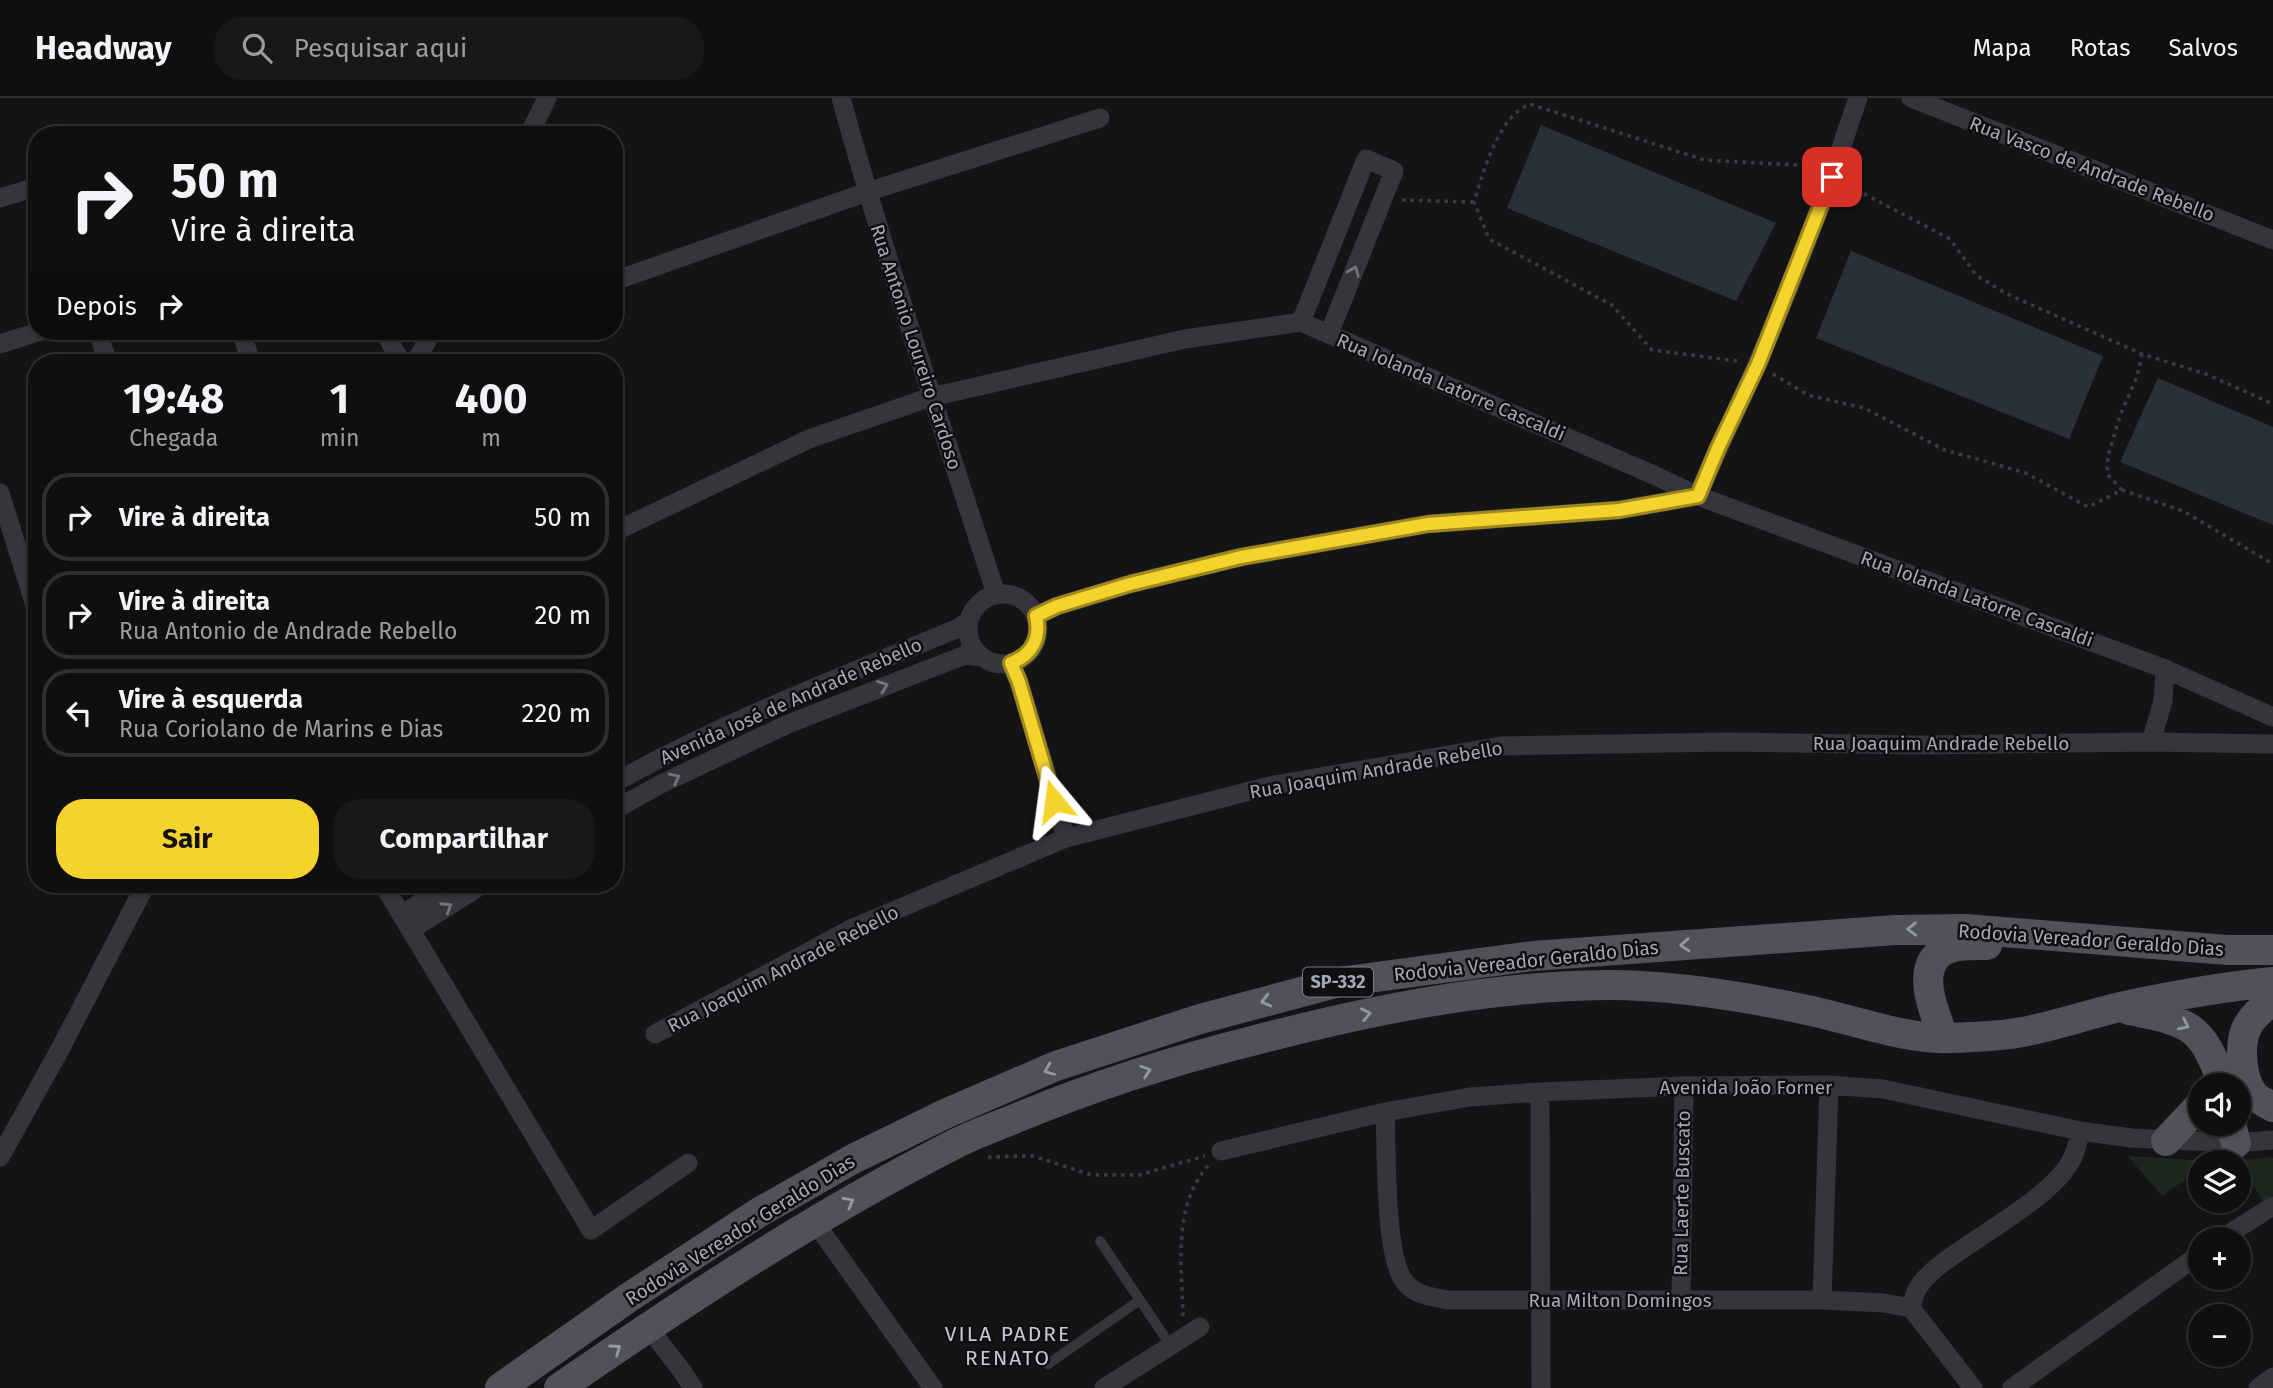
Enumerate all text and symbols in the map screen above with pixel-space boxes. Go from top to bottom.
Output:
search box [214,17,704,80]
text: Headway [35,28,172,68]
icon: search [238,29,276,67]
text: Pesquisar aqui [294,33,467,64]
text: Mapa [1973,34,2032,62]
text: Rotas [2070,34,2130,62]
text: Salvos [2168,34,2238,62]
street label: Rua Vasco de Andrade Rebello [1966,112,2218,226]
pin [1802,147,1862,207]
text: 50 m [171,151,279,210]
icon: right [56,154,147,245]
icon: arrive [1813,158,1851,196]
text: Vire à direita [171,211,356,249]
street label: Rua Antonio Loureiro Cardoso [865,221,967,473]
one-way arrow [1346,265,1360,277]
icon: right [151,287,189,325]
text: Depois [56,291,137,322]
street label: Rua Iolanda Latorre Cascaldi [1333,328,1569,446]
text: 19:48 [123,374,224,424]
text: 1 [330,374,349,424]
text: 400 [455,374,528,424]
text: Chegada [129,424,218,452]
text: min [320,424,359,452]
text: m [481,424,501,452]
icon: right [60,498,98,536]
text: Vire à direita [119,502,270,533]
text: 50 m [534,502,591,533]
street label: Rua Iolanda Latorre Cascaldi [1858,546,2096,652]
text: Vire à direita [119,586,270,617]
icon: right [60,596,98,634]
text: 20 m [534,600,591,631]
text: Rua Antonio de Andrade Rebello [119,617,457,645]
street label: Avenida José de Andrade Rebello [657,633,925,769]
one-way arrow [876,681,888,695]
text: Vire à esquerda [119,684,303,715]
icon: left [60,694,98,732]
text: 220 m [522,698,591,729]
text: Rua Coriolano de Marins e Dias [119,715,443,743]
street label: Rua Joaquim Andrade Rebello [1813,732,2069,755]
street label: Rua Joaquim Andrade Rebello [1248,736,1504,804]
position arrow [1017,764,1091,838]
one-way arrow [667,772,680,786]
button: Sair [56,799,319,879]
button: Compartilhar [333,799,595,879]
street label: Rua Joaquim Andrade Rebello [663,901,903,1037]
one-way arrow [439,903,452,915]
street label: Rodovia Vereador Geraldo Dias [1957,919,2225,961]
one-way arrow [1906,922,1917,937]
street label: Rodovia Vereador Geraldo Dias [1393,936,1660,986]
one-way arrow [1679,937,1690,952]
road number: SP-332 [1303,968,1373,996]
one-way arrow [1260,993,1272,1008]
one-way arrow [1360,1007,1372,1022]
one-way arrow [2177,1017,2189,1031]
one-way arrow [1044,1061,1056,1075]
one-way arrow [1140,1065,1152,1079]
map controls [2188,1073,2251,1367]
button: sound [2188,1073,2251,1136]
street label: Avenida João Forner [1660,1076,1833,1099]
street label: Rua Laerte Buscato [1669,1110,1695,1276]
street label: Rodovia Vereador Geraldo Dias [621,1150,859,1310]
button: layers [2188,1150,2251,1213]
one-way arrow [842,1197,855,1210]
button: + [2188,1227,2251,1290]
street label: Rua Milton Domingos [1528,1289,1712,1312]
button: − [2188,1304,2251,1367]
district label: VILA PADRE RENATO [945,1321,1071,1371]
one-way arrow [608,1344,621,1357]

